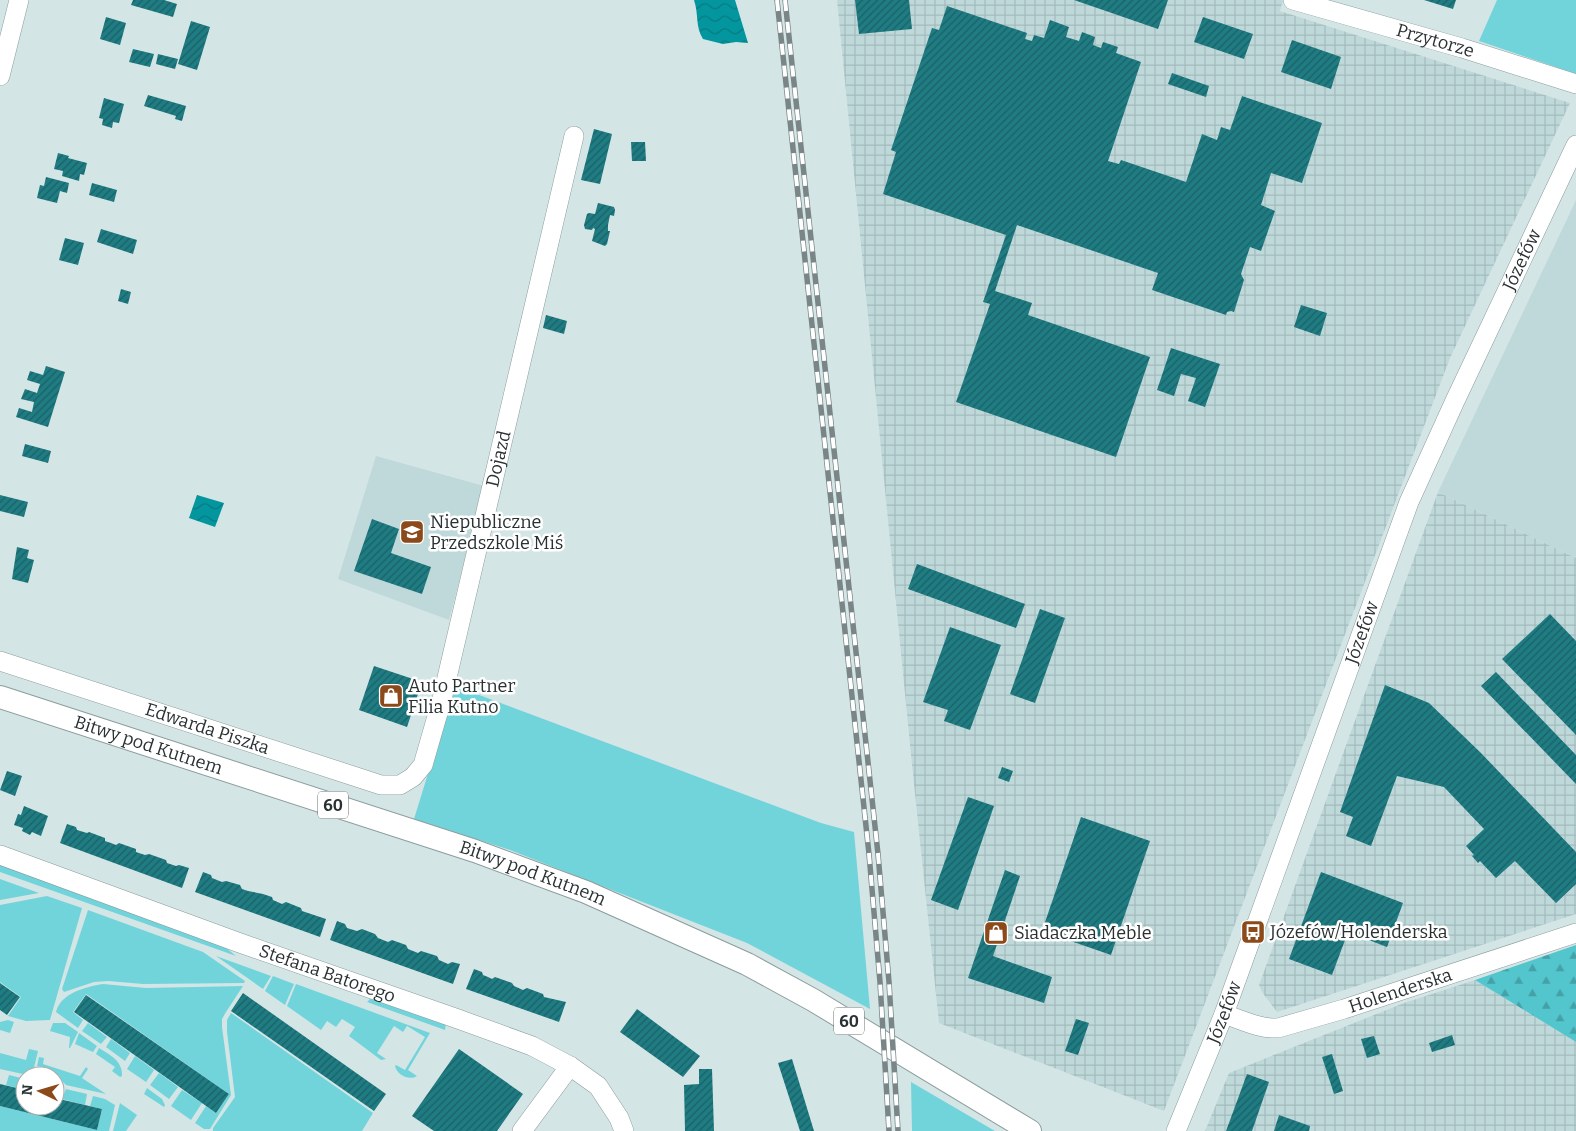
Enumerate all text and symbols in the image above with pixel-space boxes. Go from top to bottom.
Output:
street label: Przytorze [1394,19,1477,62]
street label: Józefów [1497,225,1546,295]
street label: Dojazd [481,428,516,489]
place label: Niepubliczne Przedszkole Miś [430,511,564,554]
school or university icon: Niepubliczne Przedszkole Miś [399,519,425,545]
street label: Józefów [1340,598,1383,668]
place label: Auto Partner Filia Kutno [408,675,515,718]
shop icon: Auto Partner Filia Kutno [378,683,404,709]
street label: Edwarda Piszka [142,698,272,759]
street label: Bitwy pod Kutnem [71,711,225,779]
road number: 60 [318,792,348,818]
street label: Bitwy pod Kutnem [457,836,609,910]
bus stop icon: Józefów/Holenderska [1240,919,1266,945]
shop icon: Siadaczka Meble [983,920,1009,946]
place label: Józefów/Holenderska [1269,921,1448,943]
place label: Siadaczka Meble [1014,922,1152,944]
street label: Stefana Batorego [256,940,398,1007]
street label: Holenderska [1346,963,1455,1018]
street label: Józefów [1202,978,1246,1048]
road number: 60 [834,1008,864,1034]
north arrow [15,1066,65,1116]
text: N [19,1084,37,1096]

